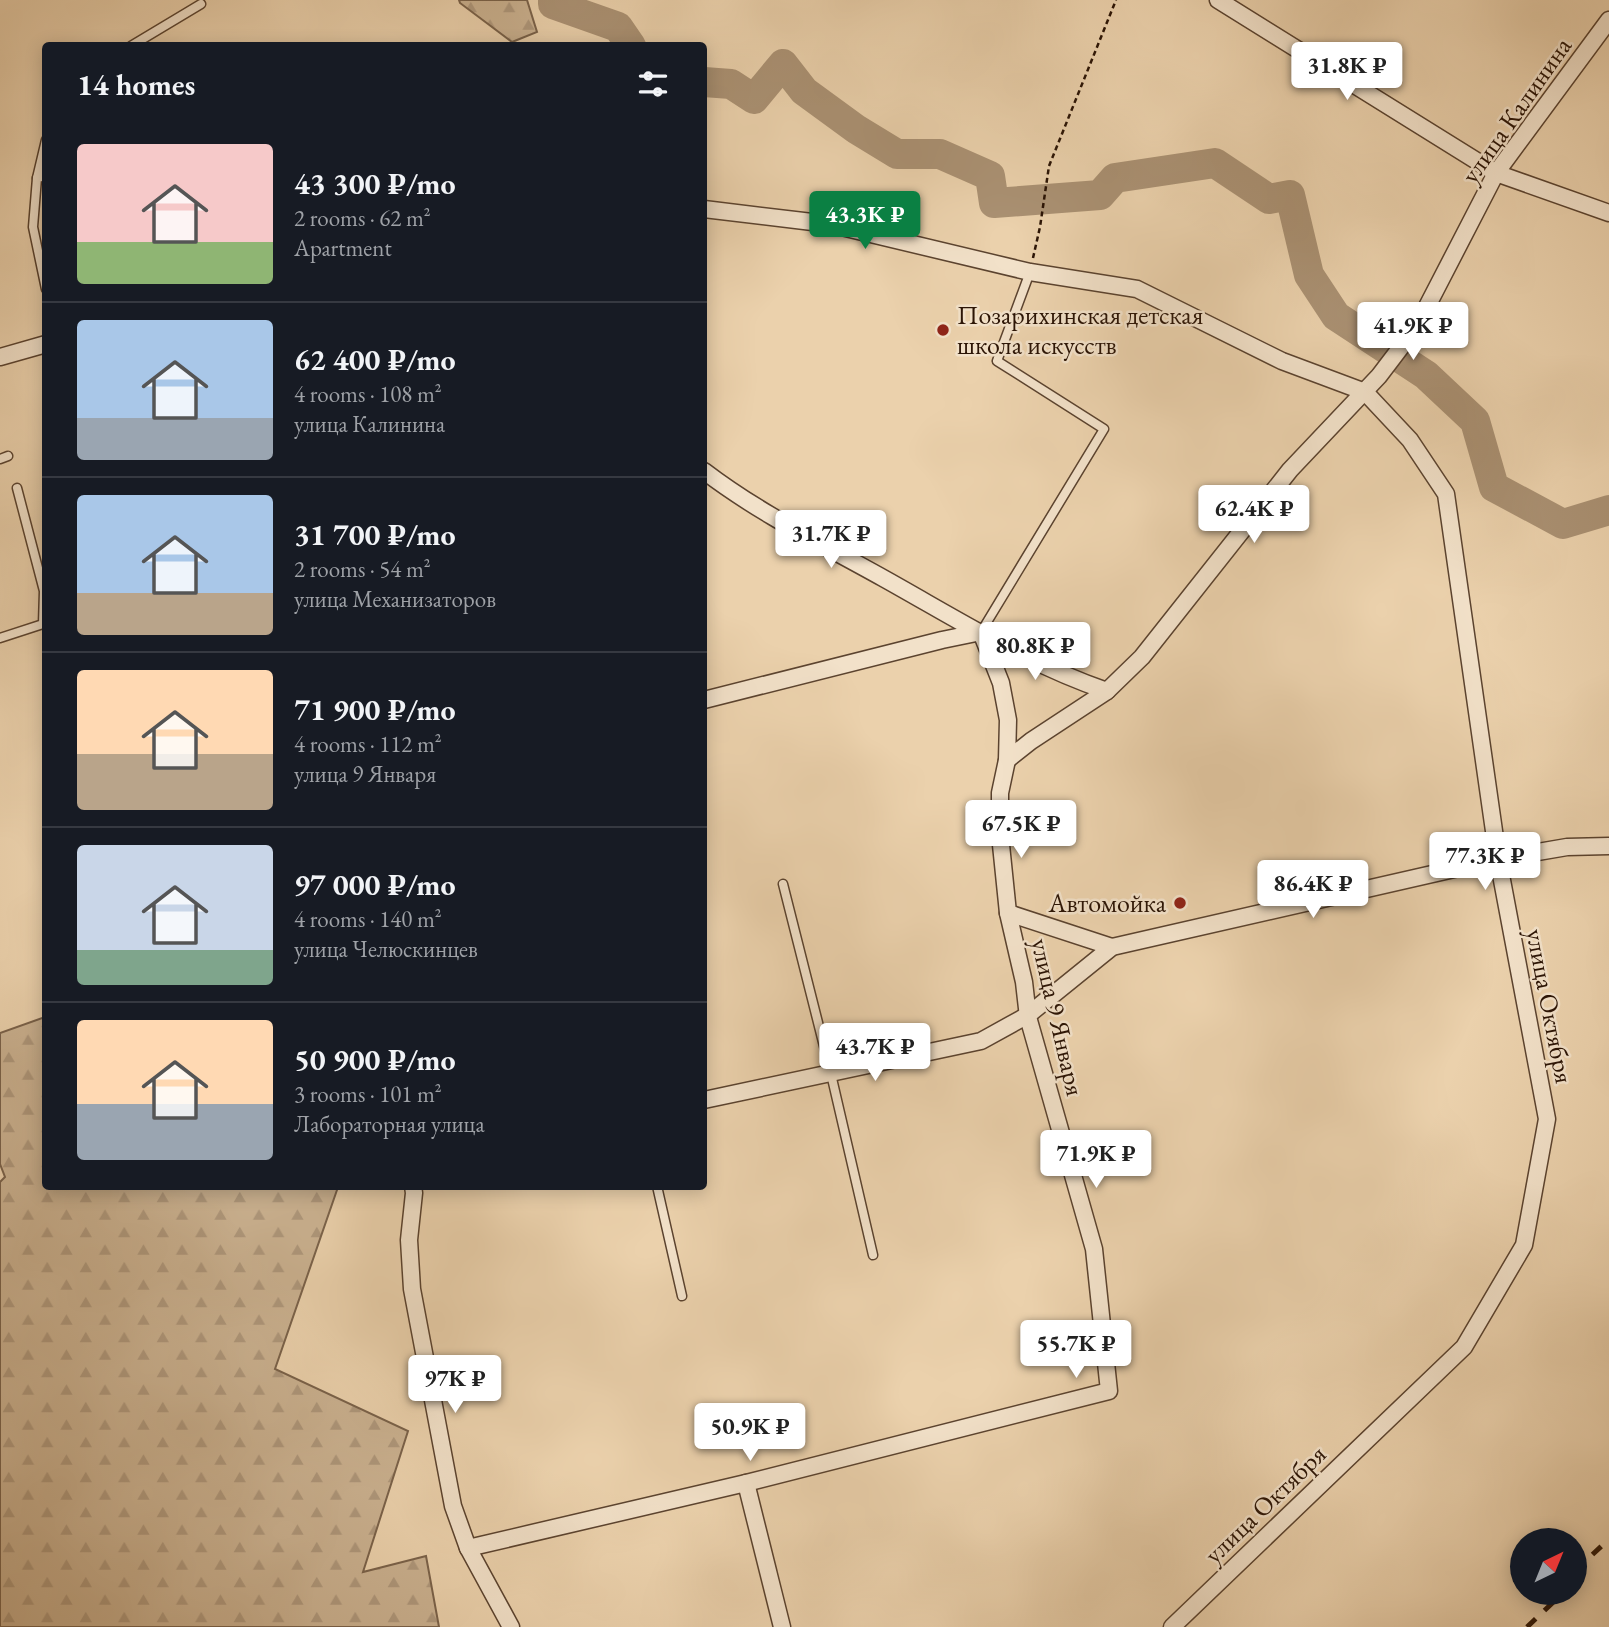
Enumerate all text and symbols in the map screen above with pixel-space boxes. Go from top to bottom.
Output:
street label: улица Калинина [1453,30,1579,190]
pin: 31.8K ₽ [1282,42,1412,102]
text: 31.8K ₽ [1307,50,1387,80]
text: 14 homes [77,65,195,104]
icon: filters [634,65,672,103]
text: 43 300 ₽/mo [294,164,456,203]
icon: home [133,172,217,256]
pin: 43.3K ₽ [800,191,930,251]
text: 43.3K ₽ [825,199,905,229]
text: 2 rooms · 62 m² [294,203,431,233]
text: Apartment [294,233,392,263]
place label: Позарихинская детская школа искусств [957,298,1203,362]
pin: 41.9K ₽ [1348,302,1478,362]
text: 41.9K ₽ [1373,310,1453,340]
marker: Позарихинская детская школа искусств [935,322,951,338]
text: 62 400 ₽/mo [294,340,456,379]
icon: home [133,348,217,432]
text: 4 rooms · 108 m² [294,379,442,409]
text: улица Калинина [294,409,445,439]
pin: 62.4K ₽ [1189,486,1319,545]
text: 62.4K ₽ [1214,493,1294,523]
pin: 31.7K ₽ [766,510,896,570]
text: 31 700 ₽/mo [294,515,456,554]
text: 31.7K ₽ [791,518,871,548]
icon: home [133,523,217,607]
text: 2 rooms · 54 m² [294,554,431,584]
text: улица Механизаторов [294,584,496,614]
pin: 80.8K ₽ [970,622,1100,682]
text: 80.8K ₽ [995,630,1075,660]
text: 71 900 ₽/mo [294,690,456,729]
icon: home [133,698,217,782]
text: 4 rooms · 112 m² [294,729,442,759]
text: улица 9 Января [294,759,436,789]
pin: 67.5K ₽ [956,800,1086,860]
text: 67.5K ₽ [981,808,1061,838]
pin: 77.3K ₽ [1420,832,1550,892]
text: 77.3K ₽ [1445,840,1525,870]
pin: 86.4K ₽ [1248,860,1378,920]
text: 97 000 ₽/mo [294,865,456,904]
text: 86.4K ₽ [1273,868,1353,898]
icon: home [133,873,217,957]
place label: Автомойка [1047,886,1167,920]
marker: Автомойка [1172,895,1188,911]
text: 4 rooms · 140 m² [294,904,442,934]
street label: улица Октября [1518,926,1582,1086]
text: улица Челюскинцев [294,934,478,964]
street label: улица 9 Января [1023,935,1093,1099]
pin: 43.7K ₽ [810,1024,940,1083]
text: 43.7K ₽ [835,1031,915,1061]
text: 50 900 ₽/mo [294,1040,456,1079]
icon: home [133,1048,217,1132]
text: 3 rooms · 101 m² [294,1079,442,1109]
text: Лабораторная улица [294,1109,485,1139]
pin: 71.9K ₽ [1031,1130,1161,1190]
text: 71.9K ₽ [1056,1138,1136,1168]
pin: 55.7K ₽ [1011,1320,1141,1380]
text: 55.7K ₽ [1036,1328,1116,1358]
pin: 97K ₽ [406,1356,504,1415]
text: 97K ₽ [424,1363,486,1393]
pin: 50.9K ₽ [685,1404,815,1463]
text: 50.9K ₽ [710,1411,790,1441]
street label: улица Октября [1197,1437,1333,1571]
north arrow [1510,1528,1587,1605]
map controls [1510,1528,1587,1605]

